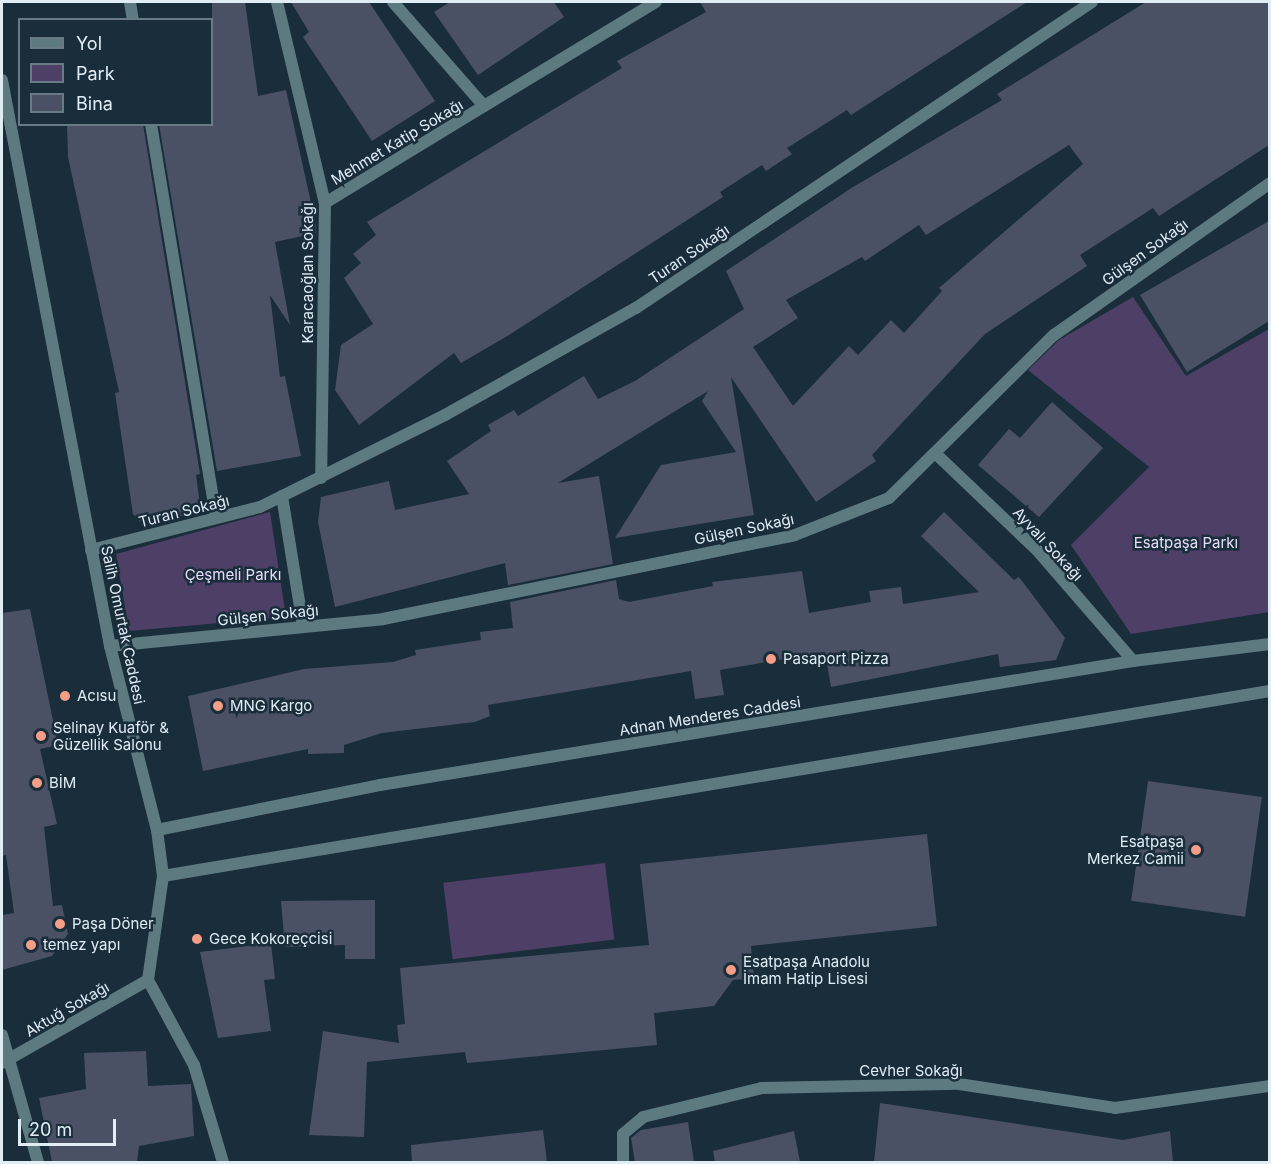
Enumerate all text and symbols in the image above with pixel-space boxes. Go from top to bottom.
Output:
legend [18,18,213,126]
text: Yol [76,33,102,54]
text: Park [76,63,115,84]
text: Bina [76,93,113,114]
street label: Mehmet Katip Sokağı [328,95,466,189]
street label: Karacaoğlan Sokağı [299,202,317,344]
street label: Gülşen Sokağı [1099,215,1191,289]
street label: Turan Sokağı [646,221,732,287]
street label: Turan Sokağı [137,491,231,531]
street label: Ayvalı Sokağı [1009,503,1087,585]
street label: Gülşen Sokağı [692,510,796,548]
park label: Esatpaşa Parkı [1134,534,1238,552]
street label: Salih Omurtak Caddesi [97,544,149,706]
park label: Çeşmeli Parkı [185,566,281,584]
street label: Gülşen Sokağı [217,601,319,629]
place label: Pasaport Pizza [783,650,889,668]
marker: Pasaport Pizza [764,652,778,666]
place label: Acısu [77,687,116,705]
marker: Acısu [58,689,72,703]
street label: Adnan Menderes Caddesi [618,693,802,739]
place label: MNG Kargo [230,697,312,715]
marker: MNG Kargo [211,699,225,713]
place label: Selinay Kuaför & Güzellik Salonu [53,718,169,753]
marker: Selinay Kuaför & Güzellik Salonu [34,729,48,743]
place label: BİM [49,774,76,792]
marker: BİM [30,776,44,790]
place label: Esatpaşa Merkez Camii [1087,832,1184,867]
marker: Esatpaşa Merkez Camii [1189,843,1203,857]
place label: Paşa Döner [72,915,154,933]
marker: Paşa Döner [53,917,67,931]
place label: Gece Kokoreçcisi [209,930,332,948]
marker: Gece Kokoreçcisi [190,932,204,946]
place label: temez yapı [43,936,120,954]
marker: temez yapı [24,938,38,952]
place label: Esatpaşa Anadolu İmam Hatip Lisesi [743,952,870,987]
marker: Esatpaşa Anadolu İmam Hatip Lisesi [724,963,738,977]
street label: Aktuğ Sokağı [22,978,112,1040]
street label: Cevher Sokağı [859,1062,963,1080]
scale bar [21,1107,118,1145]
text: 20 m [29,1119,72,1140]

